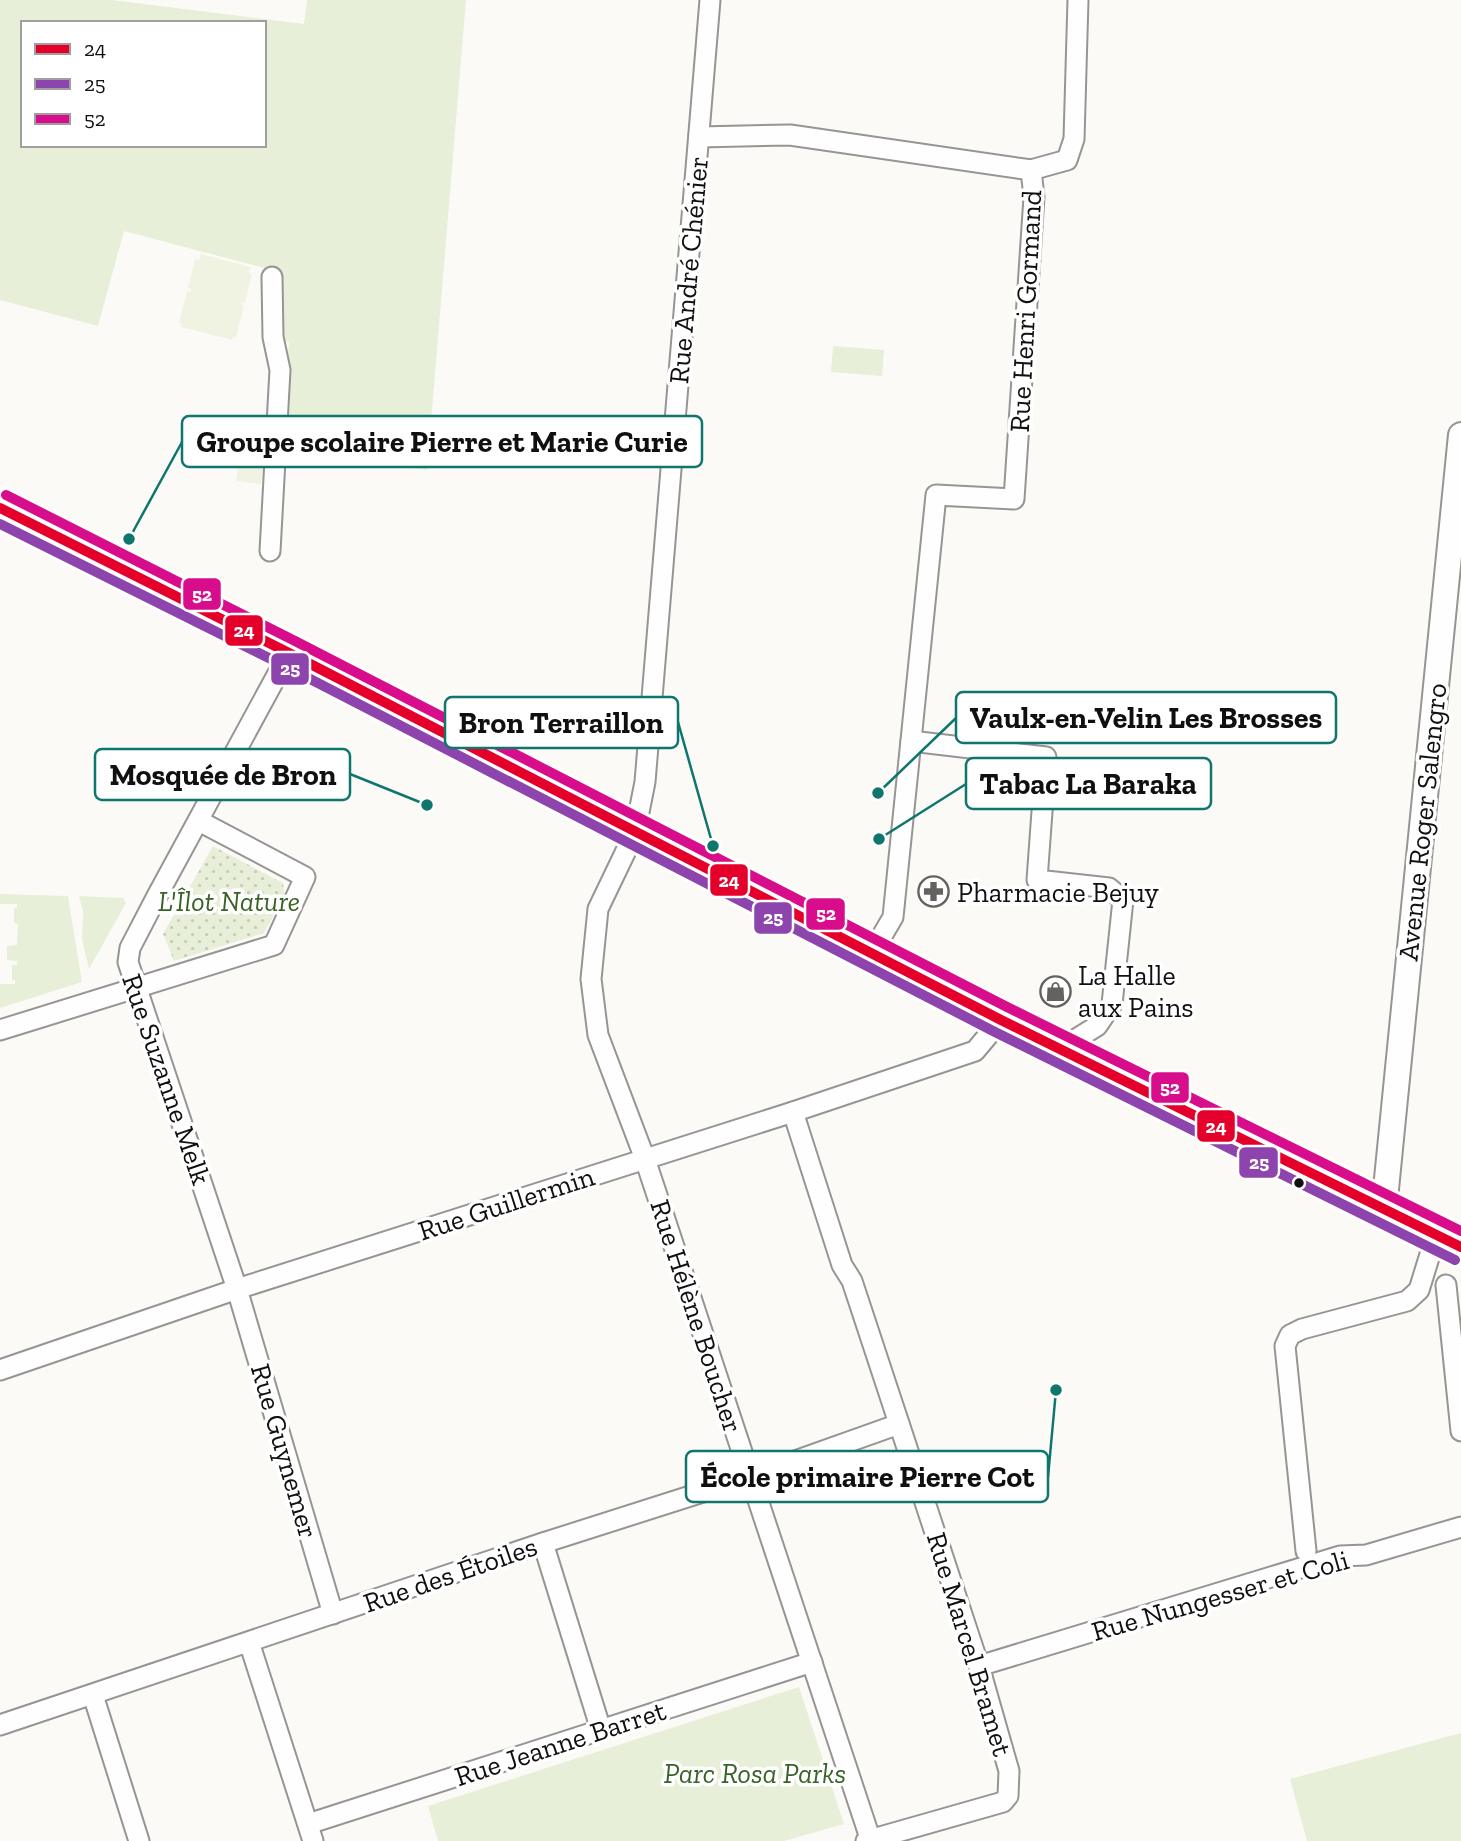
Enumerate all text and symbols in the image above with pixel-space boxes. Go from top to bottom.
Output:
legend [21,21,266,147]
text: 24 [84,36,106,61]
text: 25 [84,71,106,96]
text: 52 [84,106,106,131]
street label: Rue André Chénier [662,155,715,385]
street label: Rue Henri Gormand [1003,189,1048,433]
callout: Groupe scolaire Pierre et Marie Curie [182,416,702,467]
text: Groupe scolaire Pierre et Marie Curie [196,424,688,460]
line badge: 52 [182,577,222,611]
text: 52 [192,583,212,606]
line badge: 24 [224,614,264,647]
text: 24 [233,619,255,642]
line badge: 25 [270,652,310,686]
text: 25 [280,657,300,680]
street label: Avenue Roger Salengro [1392,682,1453,963]
callout: Vaulx-en-Velin Les Brosses [956,692,1336,743]
callout: Bron Terraillon [445,697,678,748]
text: Vaulx-en-Velin Les Brosses [970,700,1322,736]
text: Bron Terraillon [459,705,664,741]
callout: Mosquée de Bron [95,749,350,800]
text: Mosquée de Bron [109,757,337,793]
callout: Tabac La Baraka [966,758,1211,809]
text: Tabac La Baraka [979,766,1197,802]
line badge: 24 [709,863,749,897]
text: 24 [718,869,740,892]
pharmacy icon: Pharmacie Bejuy [917,875,951,909]
place label: Pharmacie Bejuy [957,876,1159,909]
park label: L'Îlot Nature [158,885,300,918]
line badge: 52 [805,897,846,931]
line badge: 25 [753,901,793,935]
text: 52 [816,902,836,925]
text: 25 [763,906,783,929]
place label: La Halle aux Pains [1078,959,1194,1024]
street label: Rue Suzanne Melk [115,970,218,1189]
shop icon: La Halle aux Pains [1038,974,1072,1008]
line badge: 52 [1150,1071,1190,1104]
text: 52 [1160,1076,1180,1099]
line badge: 24 [1196,1109,1236,1143]
text: 24 [1205,1115,1227,1138]
line badge: 25 [1238,1146,1279,1179]
text: 25 [1249,1151,1269,1174]
street label: Rue Guillermin [414,1159,598,1247]
unlabelled marker [1292,1176,1306,1190]
street label: Rue Hélène Boucher [643,1196,750,1437]
street label: Rue Guynemer [244,1360,325,1542]
callout: École primaire Pierre Cot [686,1451,1048,1502]
text: École primaire Pierre Cot [700,1459,1035,1495]
street label: Rue Marcel Bramet [920,1528,1019,1760]
street label: Rue des Étoiles [359,1529,541,1620]
street label: Rue Nungesser et Coli [1088,1543,1353,1648]
street label: Rue Jeanne Barret [451,1694,670,1793]
park label: Parc Rosa Parks [664,1757,846,1790]

